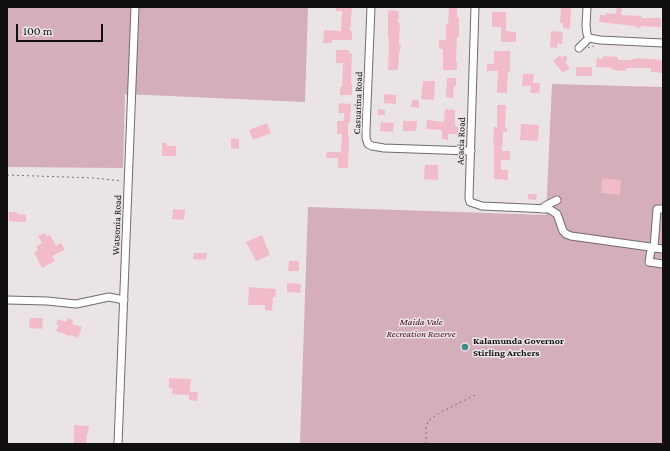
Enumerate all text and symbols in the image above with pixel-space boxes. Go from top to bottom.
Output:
scale bar [18,16,105,42]
text: 100 m [23,24,52,38]
street label: Casuarina Road [351,71,365,135]
street label: Acacia Road [454,117,468,165]
street label: Watsonia Road [110,195,124,255]
park label: Maida Vale Recreation Reserve [386,316,456,340]
place label: Kalamunda Governor Stirling Archers [473,335,564,358]
marker: Kalamunda Governor Stirling Archers [460,342,470,352]

